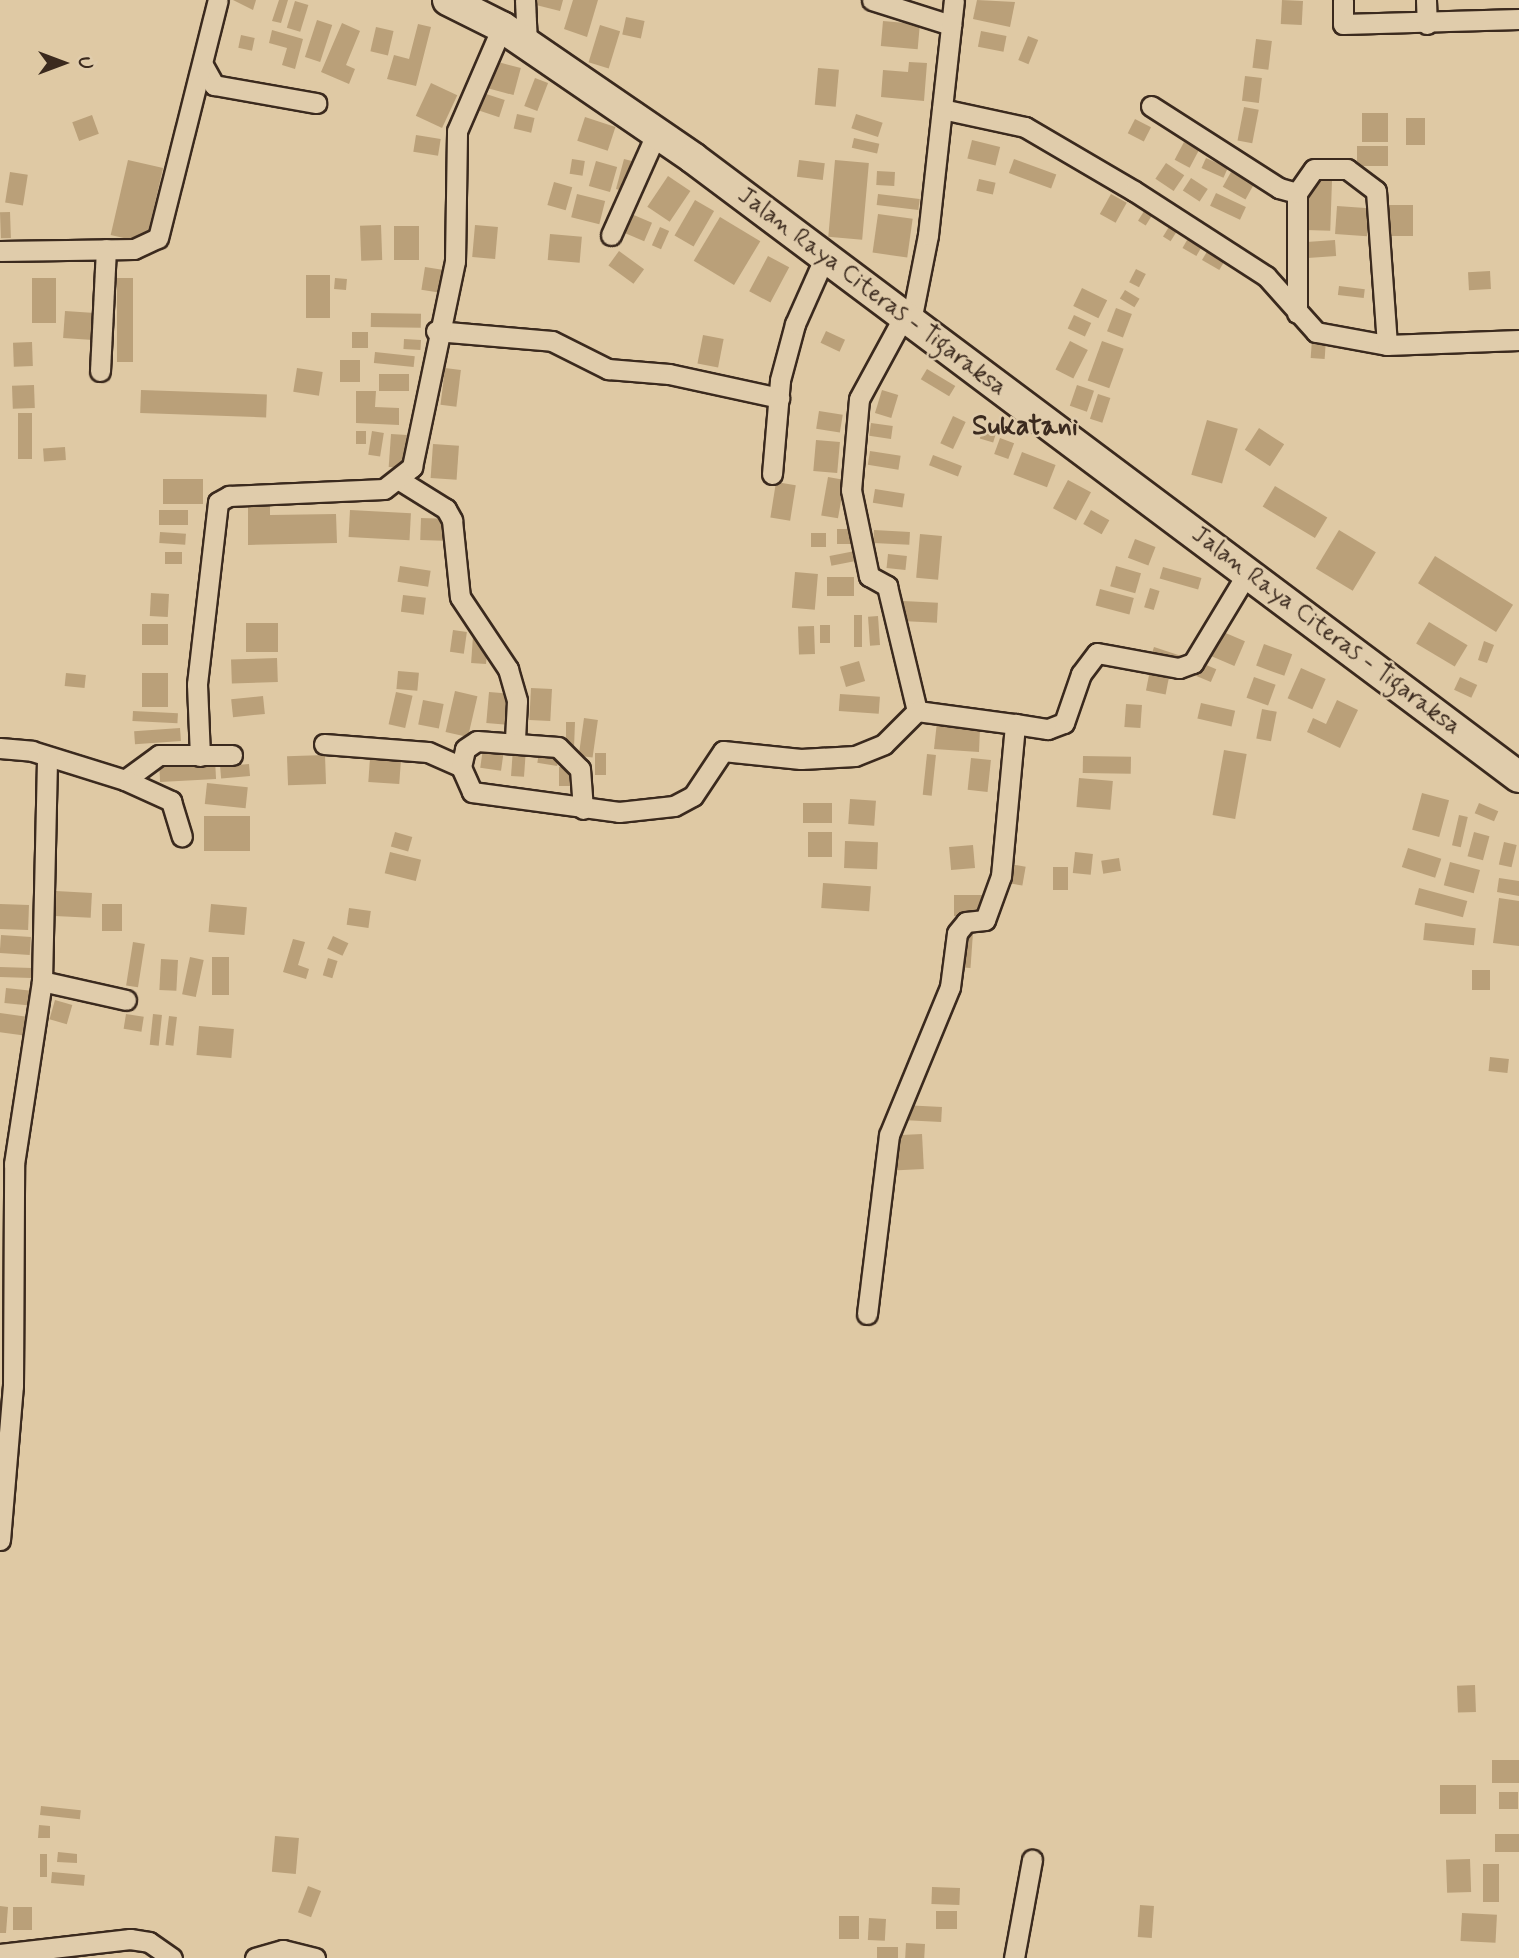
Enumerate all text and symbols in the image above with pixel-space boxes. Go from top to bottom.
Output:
north arrow [28,28,98,98]
text: U [72,57,97,69]
street label: Jalan Raya Citeras - Tigaraksa [733,182,1011,402]
district label: Sukatani [972,410,1078,444]
street label: Jalan Raya Citeras - Tigaraksa [1187,521,1465,741]

